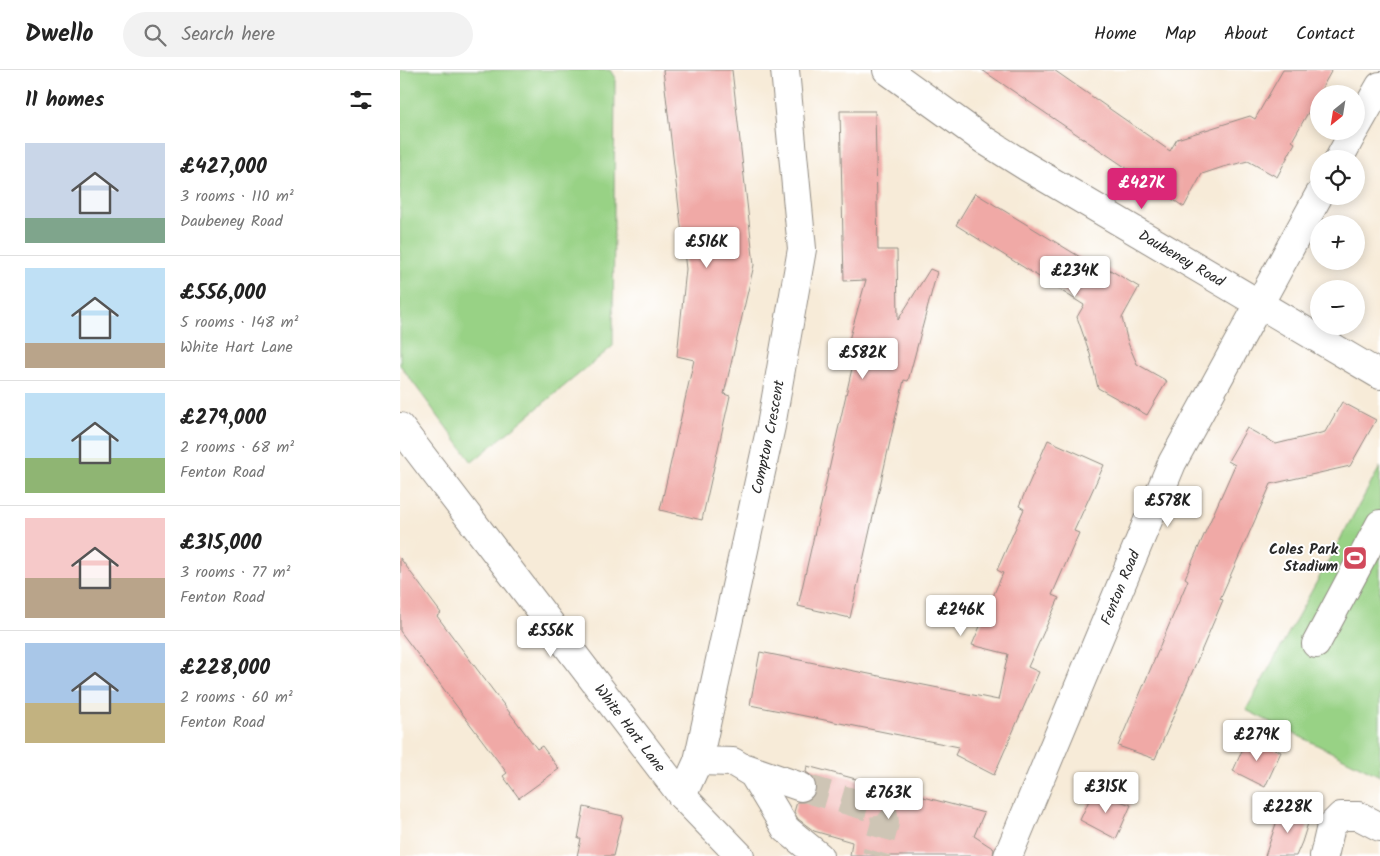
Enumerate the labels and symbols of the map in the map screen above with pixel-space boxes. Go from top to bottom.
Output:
north arrow [1310,85,1365,140]
pin: £427K [1107,168,1177,210]
street label: Daubeney Road [1134,224,1229,294]
pin: £516K [672,226,742,269]
pin: £234K [1040,256,1110,298]
pin: £582K [828,338,898,380]
street label: Compton Crescent [745,378,792,496]
pin: £578K [1133,486,1203,528]
place label: Coles Park Stadium [1269,538,1339,579]
sports icon: Coles Park Stadium [1342,545,1368,571]
street label: Fenton Road [1095,546,1148,629]
pin: £246K [926,594,996,637]
pin: £556K [516,616,586,658]
street label: White Hart Lane [588,679,671,778]
pin: £279K [1222,720,1292,762]
pin: £315K [1071,772,1141,814]
pin: £763K [854,778,924,820]
pin: £228K [1253,792,1323,834]

